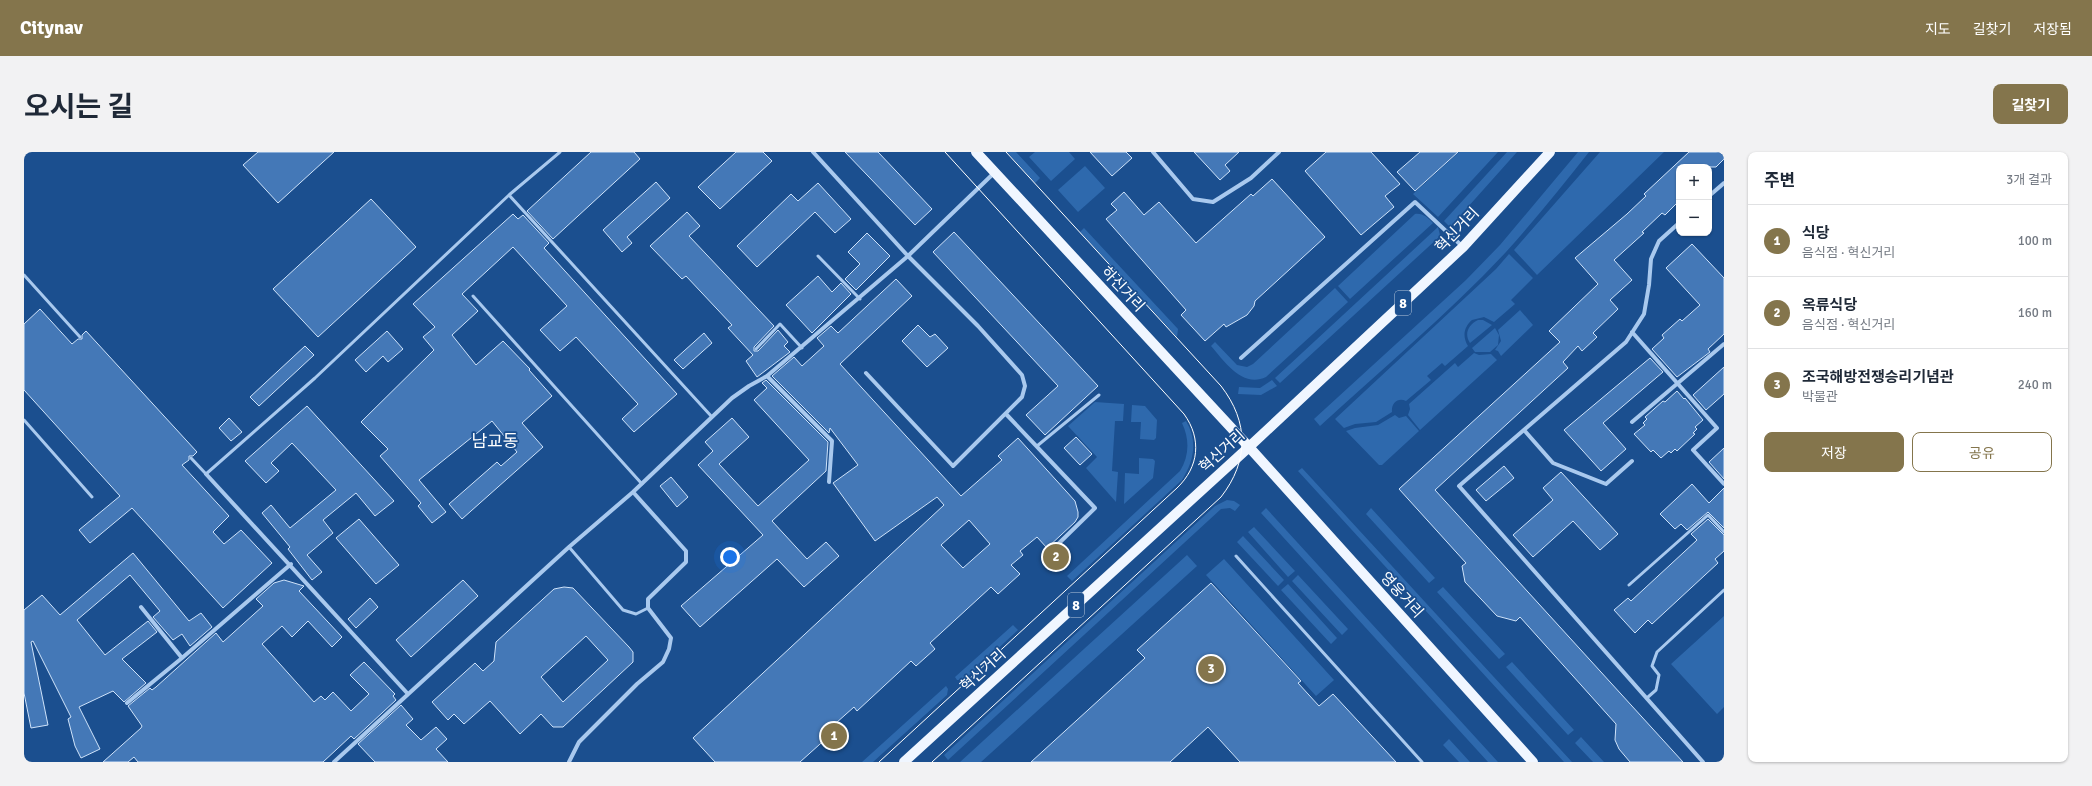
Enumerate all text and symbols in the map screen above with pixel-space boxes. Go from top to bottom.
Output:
text: Citynav [20,16,83,40]
text: 지도 [1925,21,1951,38]
text: 길찾기 [1973,21,2011,38]
text: 저장됨 [2033,21,2072,38]
button: 길찾기 [1993,84,2068,124]
text: 오시는 길 [24,90,133,124]
map controls [1676,164,1712,236]
button: + [1676,164,1712,200]
text: 주변 [1764,170,1795,191]
text: 3개 결과 [2006,172,2052,188]
button: − [1676,200,1712,236]
street label: 혁신거리 [1431,204,1483,256]
text: 식당 [1802,224,1830,242]
text: 1 [1773,233,1781,249]
text: 100 m [2018,233,2052,249]
text: 음식점 · 혁신거리 [1802,245,1895,261]
street label: 하신거리 [1098,263,1148,315]
road number: 8 [1395,291,1411,315]
text: 옥류식당 [1802,296,1857,314]
text: 2 [1773,305,1781,321]
text: 160 m [2018,305,2052,321]
text: 음식점 · 혁신거리 [1802,317,1895,333]
text: 조국해방전쟁승리기념관 [1802,368,1954,386]
text: 3 [1773,377,1781,393]
text: 240 m [2018,377,2052,393]
text: 박물관 [1802,389,1838,405]
street label: 혁신거리 [1195,426,1249,476]
district label: 남교동 [472,431,518,452]
button: 저장 [1764,432,1904,472]
button: 공유 [1912,432,2052,472]
pin: 2 [1043,542,1069,572]
your location [720,547,740,567]
street label: 영웅거리 [1377,568,1427,622]
road number: 8 [1068,593,1084,617]
street label: 혁신거리 [956,645,1010,695]
pin: 3 [1198,654,1224,684]
pin: 1 [821,721,847,751]

